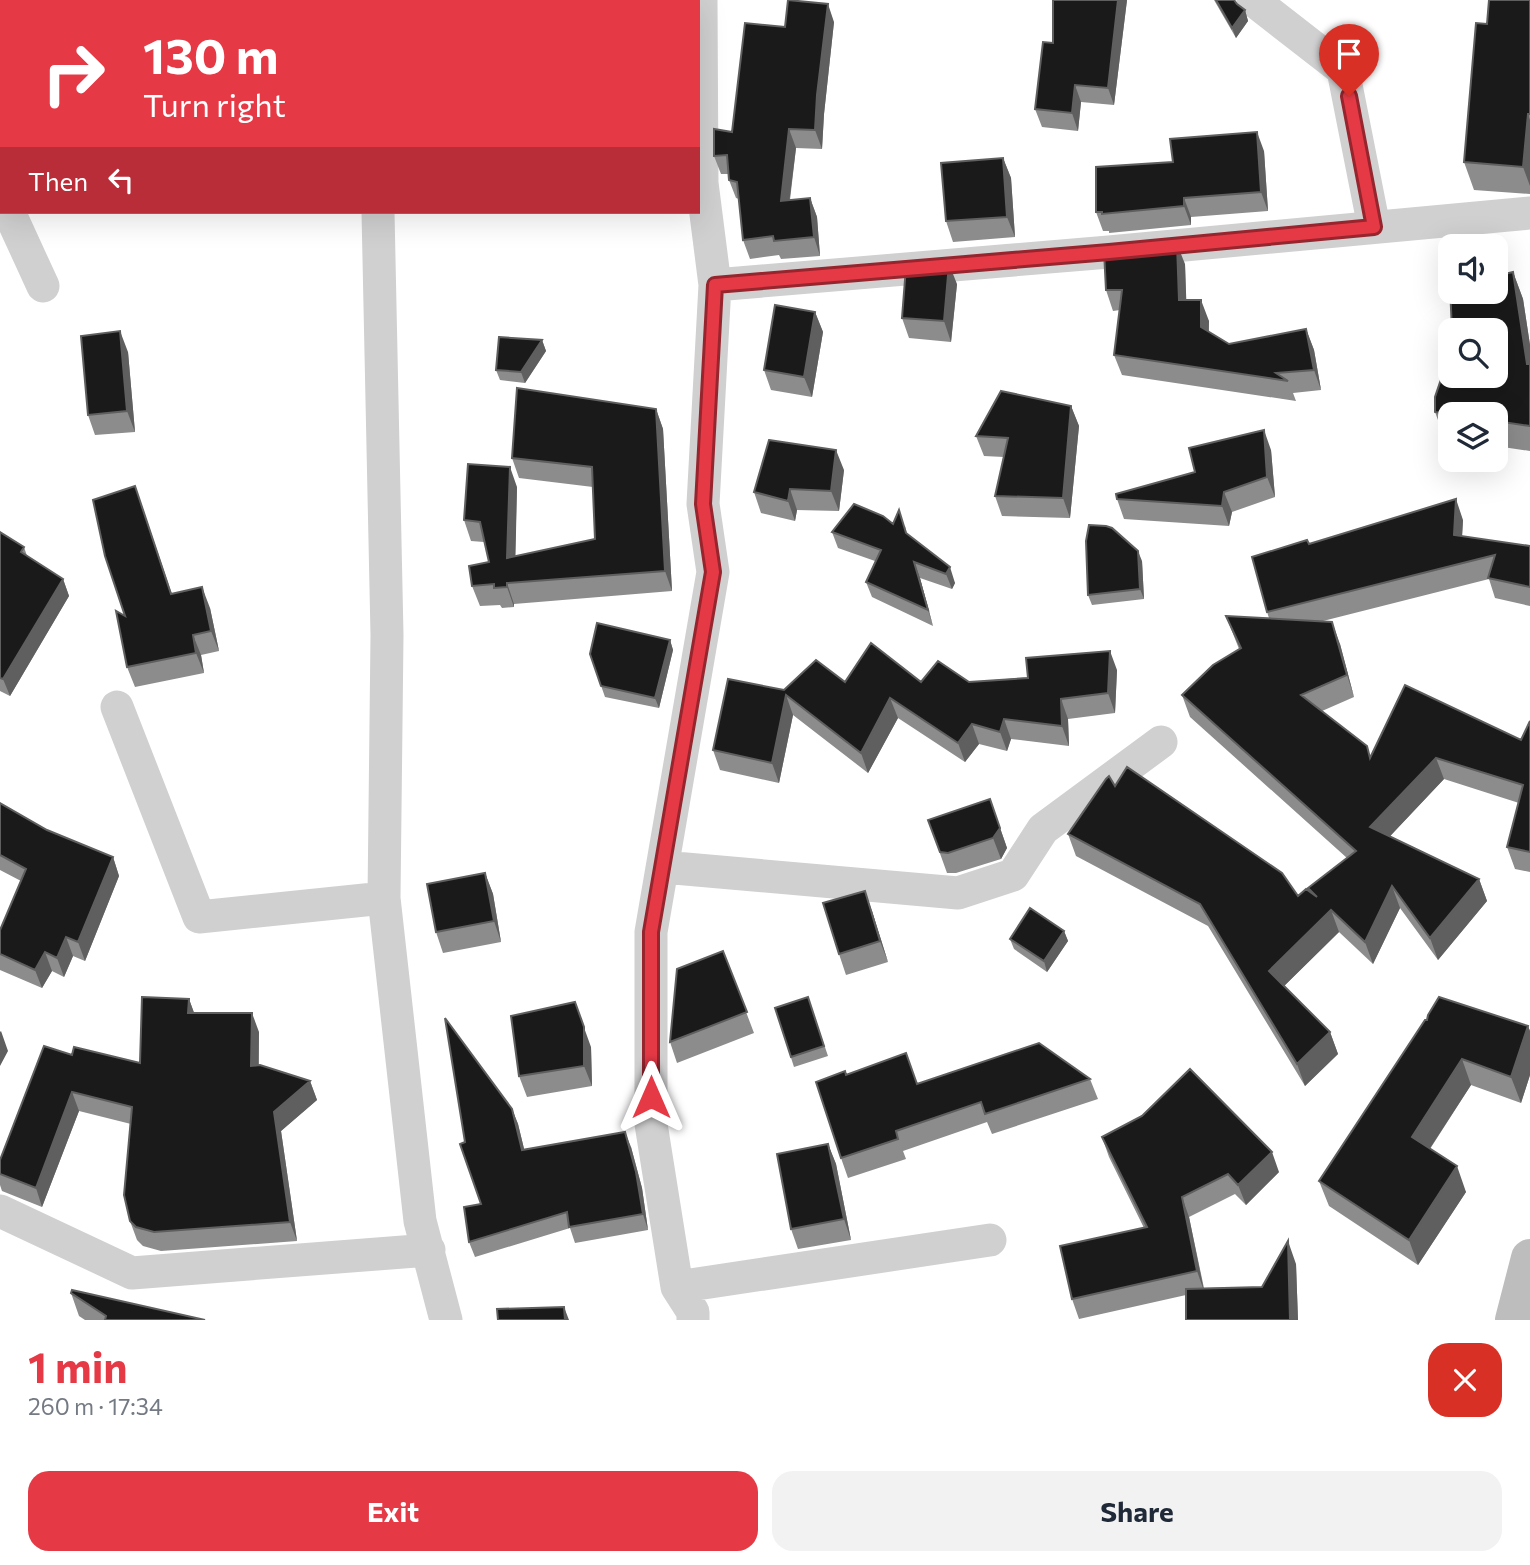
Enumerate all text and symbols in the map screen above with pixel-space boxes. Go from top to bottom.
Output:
text: 130 m [143,24,278,84]
pin [1319,24,1379,96]
icon: right [28,28,119,119]
icon: arrive [1330,35,1368,73]
text: Turn right [143,84,286,124]
icon: left [102,161,140,199]
text: Then [28,165,88,196]
map controls [1438,234,1508,472]
button: sound [1438,234,1508,304]
button: search [1438,318,1508,388]
button: layers [1438,402,1508,472]
position arrow [614,1060,688,1134]
text: 1 min [28,1340,128,1392]
button: close [1428,1343,1502,1417]
text: 260 m · 17:34 [28,1392,163,1420]
button: Exit [28,1471,758,1551]
button: Share [772,1471,1502,1551]

